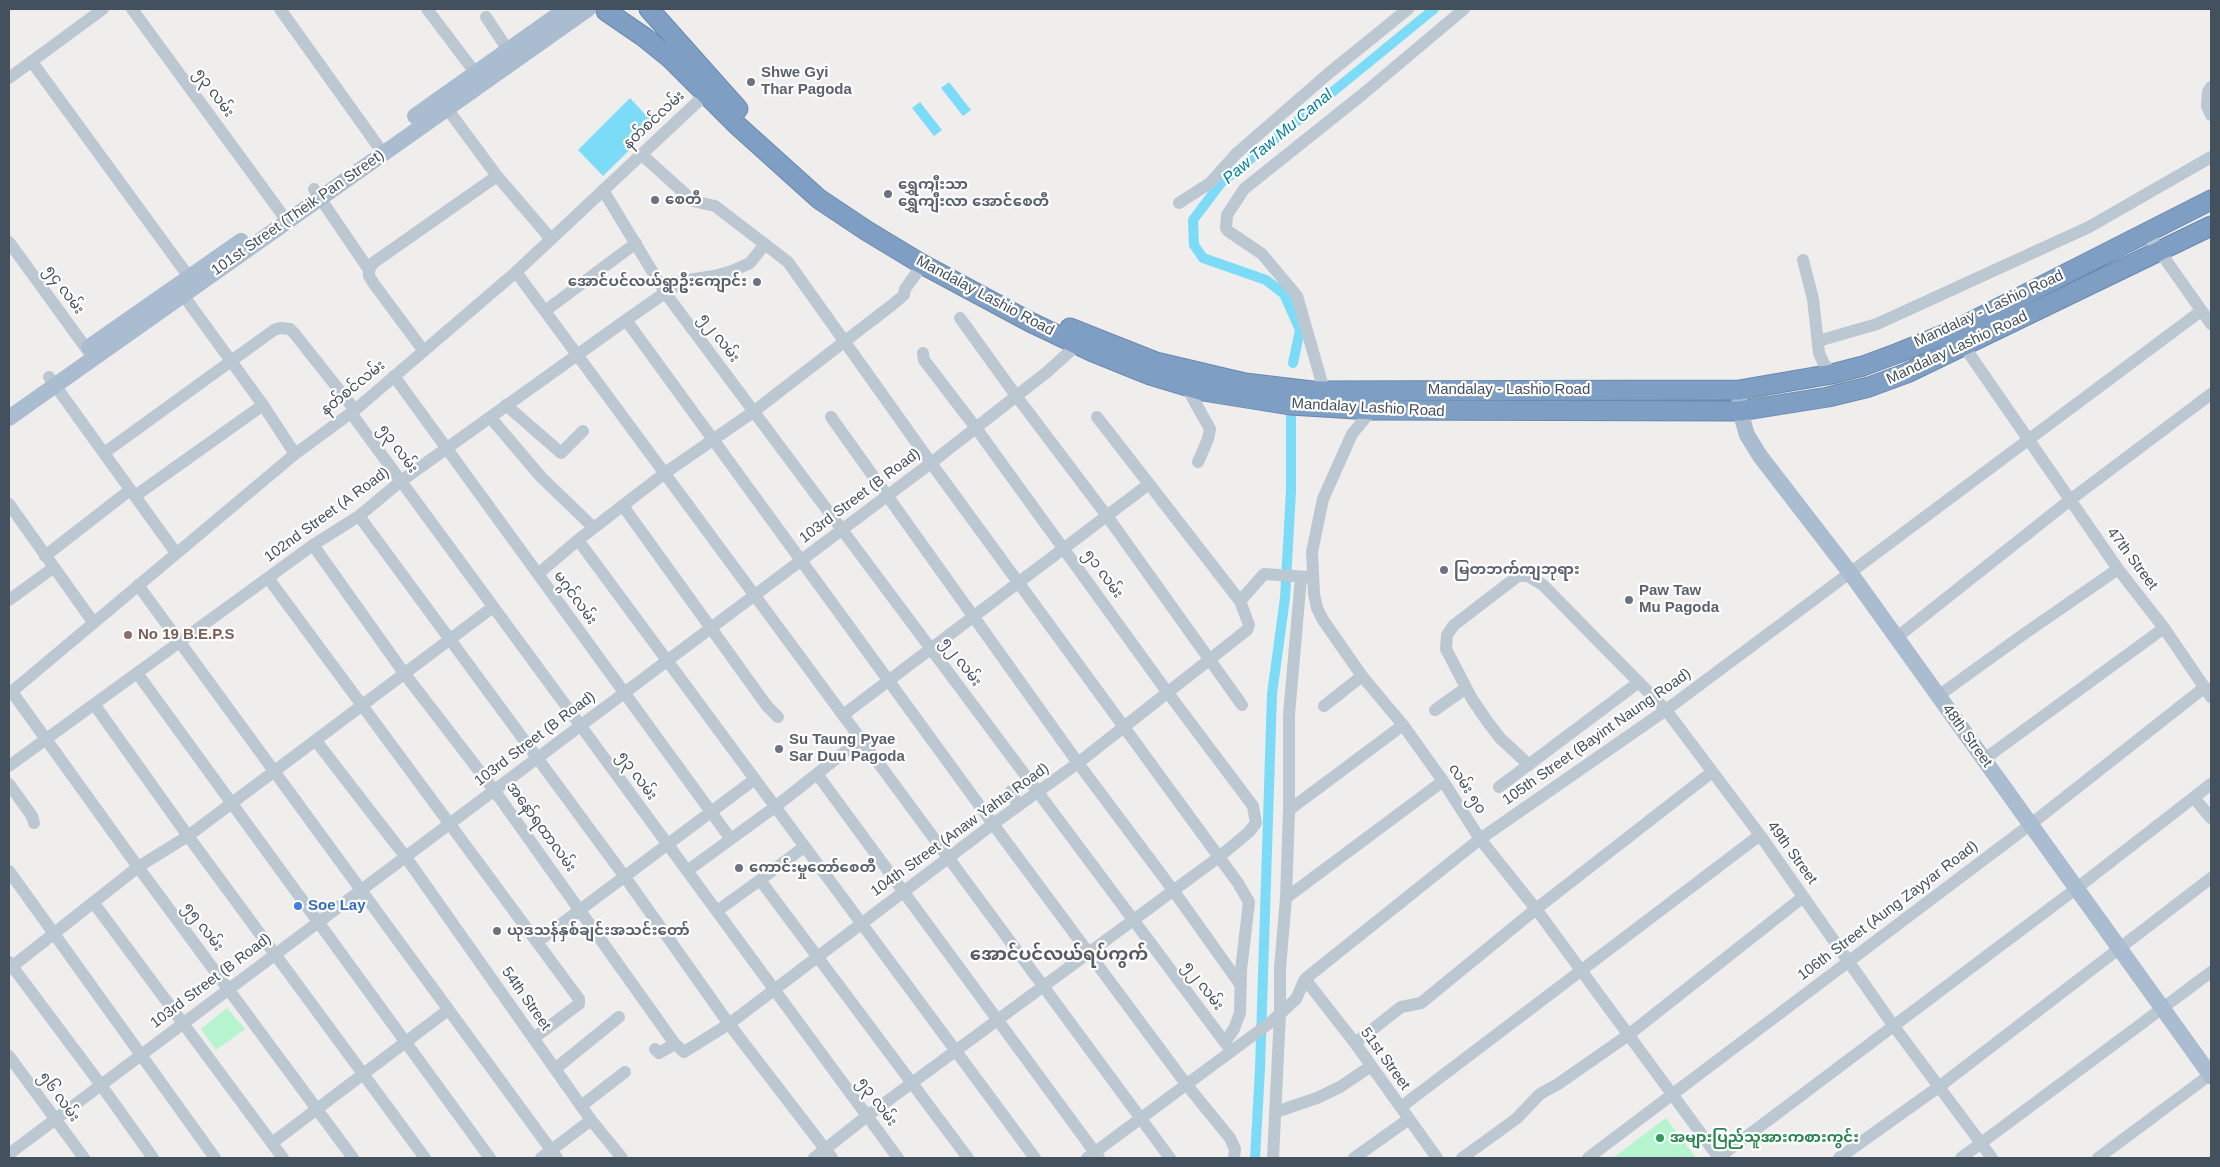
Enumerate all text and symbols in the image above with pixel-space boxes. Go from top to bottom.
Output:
place label: Shwe Gyi Thar Pagoda [761,64,852,99]
street label: ၅၃ လမ်း [190,65,238,121]
marker: Shwe Gyi Thar Pagoda [745,76,757,88]
water label: Paw Taw Mu Canal [1219,86,1337,188]
street label: နတ်စင်လမ်း [620,87,688,153]
street label: 101st Street (Theik Pan Street) [208,146,388,280]
place label: ရွှေကျီးသာ ရွှေကျီးလာ အောင်စေတီ [898,176,1049,211]
marker: ရွှေကျီးသာ ရွှေကျီးလာ အောင်စေတီ [882,188,894,200]
place label: စေတီ [665,191,702,209]
marker: စေတီ [649,194,661,206]
street label: Mandalay Lashio Road [913,252,1057,340]
street label: ၅၄ လမ်း [40,262,88,318]
street label: Mandalay - Lashio Road [1912,266,2066,352]
place label: အောင်ပင်လယ်ရွာဦးကျောင်း [568,273,747,291]
marker: အောင်ပင်လယ်ရွာဦးကျောင်း [751,276,763,288]
street label: Mandalay Lashio Road [1884,307,2030,389]
street label: ၅၂ လမ်း [695,310,743,366]
street label: နတ်စင်လမ်း [317,357,389,419]
street label: Mandalay - Lashio Road [1428,381,1590,399]
street label: Mandalay Lashio Road [1291,395,1445,421]
street label: ၅၃ လမ်း [374,421,422,477]
street label: 103rd Street (B Road) [796,445,924,547]
street label: 102nd Street (A Road) [261,464,393,566]
street label: 47th Street [2103,524,2161,594]
street label: ၅၁ လမ်း [1079,546,1127,602]
place label: မြတဘက်ကျဘုရား [1454,561,1580,579]
marker: မြတဘက်ကျဘုရား [1438,564,1450,576]
street label: မဂ္ဂင်လမ်း [549,568,601,628]
place label: Paw Taw Mu Pagoda [1639,582,1719,617]
marker: Paw Taw Mu Pagoda [1623,594,1635,606]
place label: No 19 B.E.P.S [138,626,234,644]
marker: No 19 B.E.P.S [122,629,134,641]
street label: ၅၂ လမ်း [937,634,985,690]
street label: 105th Street (Bayint Naung Road) [1499,665,1695,809]
street label: 103rd Street (B Road) [471,688,599,790]
street label: 48th Street [1938,701,1996,771]
place label: Su Taung Pyae Sar Duu Pagoda [789,731,905,766]
marker: Su Taung Pyae Sar Duu Pagoda [773,743,785,755]
street label: ၅၃ လမ်း [613,748,661,804]
street label: 104th Street (Anaw Yahta Road) [867,759,1053,901]
street label: လမ်း ၅၀ [1444,760,1490,818]
street label: အနော်ရထာလမ်း [502,778,580,876]
street label: 49th Street [1763,818,1821,888]
street label: 106th Street (Aung Zayyar Road) [1794,837,1982,985]
place label: ကောင်းမှုတော်စေတီ [749,859,876,877]
marker: ကောင်းမှုတော်စေတီ [733,862,745,874]
place label: Soe Lay [308,897,366,915]
street label: ၅၅ လမ်း [179,899,227,955]
marker: Soe Lay [292,900,304,912]
place label: ယုဒသန်နှစ်ချင်းအသင်းတော် [507,922,690,940]
marker: ယုဒသန်နှစ်ချင်းအသင်းတော် [491,925,503,937]
street label: 103rd Street (B Road) [147,930,275,1032]
district label: အောင်ပင်လယ်ရပ်ကွက် [970,944,1148,966]
street label: ၅၂ လမ်း [1179,958,1227,1014]
street label: 54th Street [498,964,554,1034]
street label: 51st Street [1356,1024,1414,1094]
street label: ၅၆ လမ်း [35,1069,83,1125]
street label: ၅၃ လမ်း [853,1074,901,1130]
place label: အများပြည်သူအားကစားကွင်း [1670,1129,1859,1147]
marker: အများပြည်သူအားကစားကွင်း [1654,1132,1666,1144]

